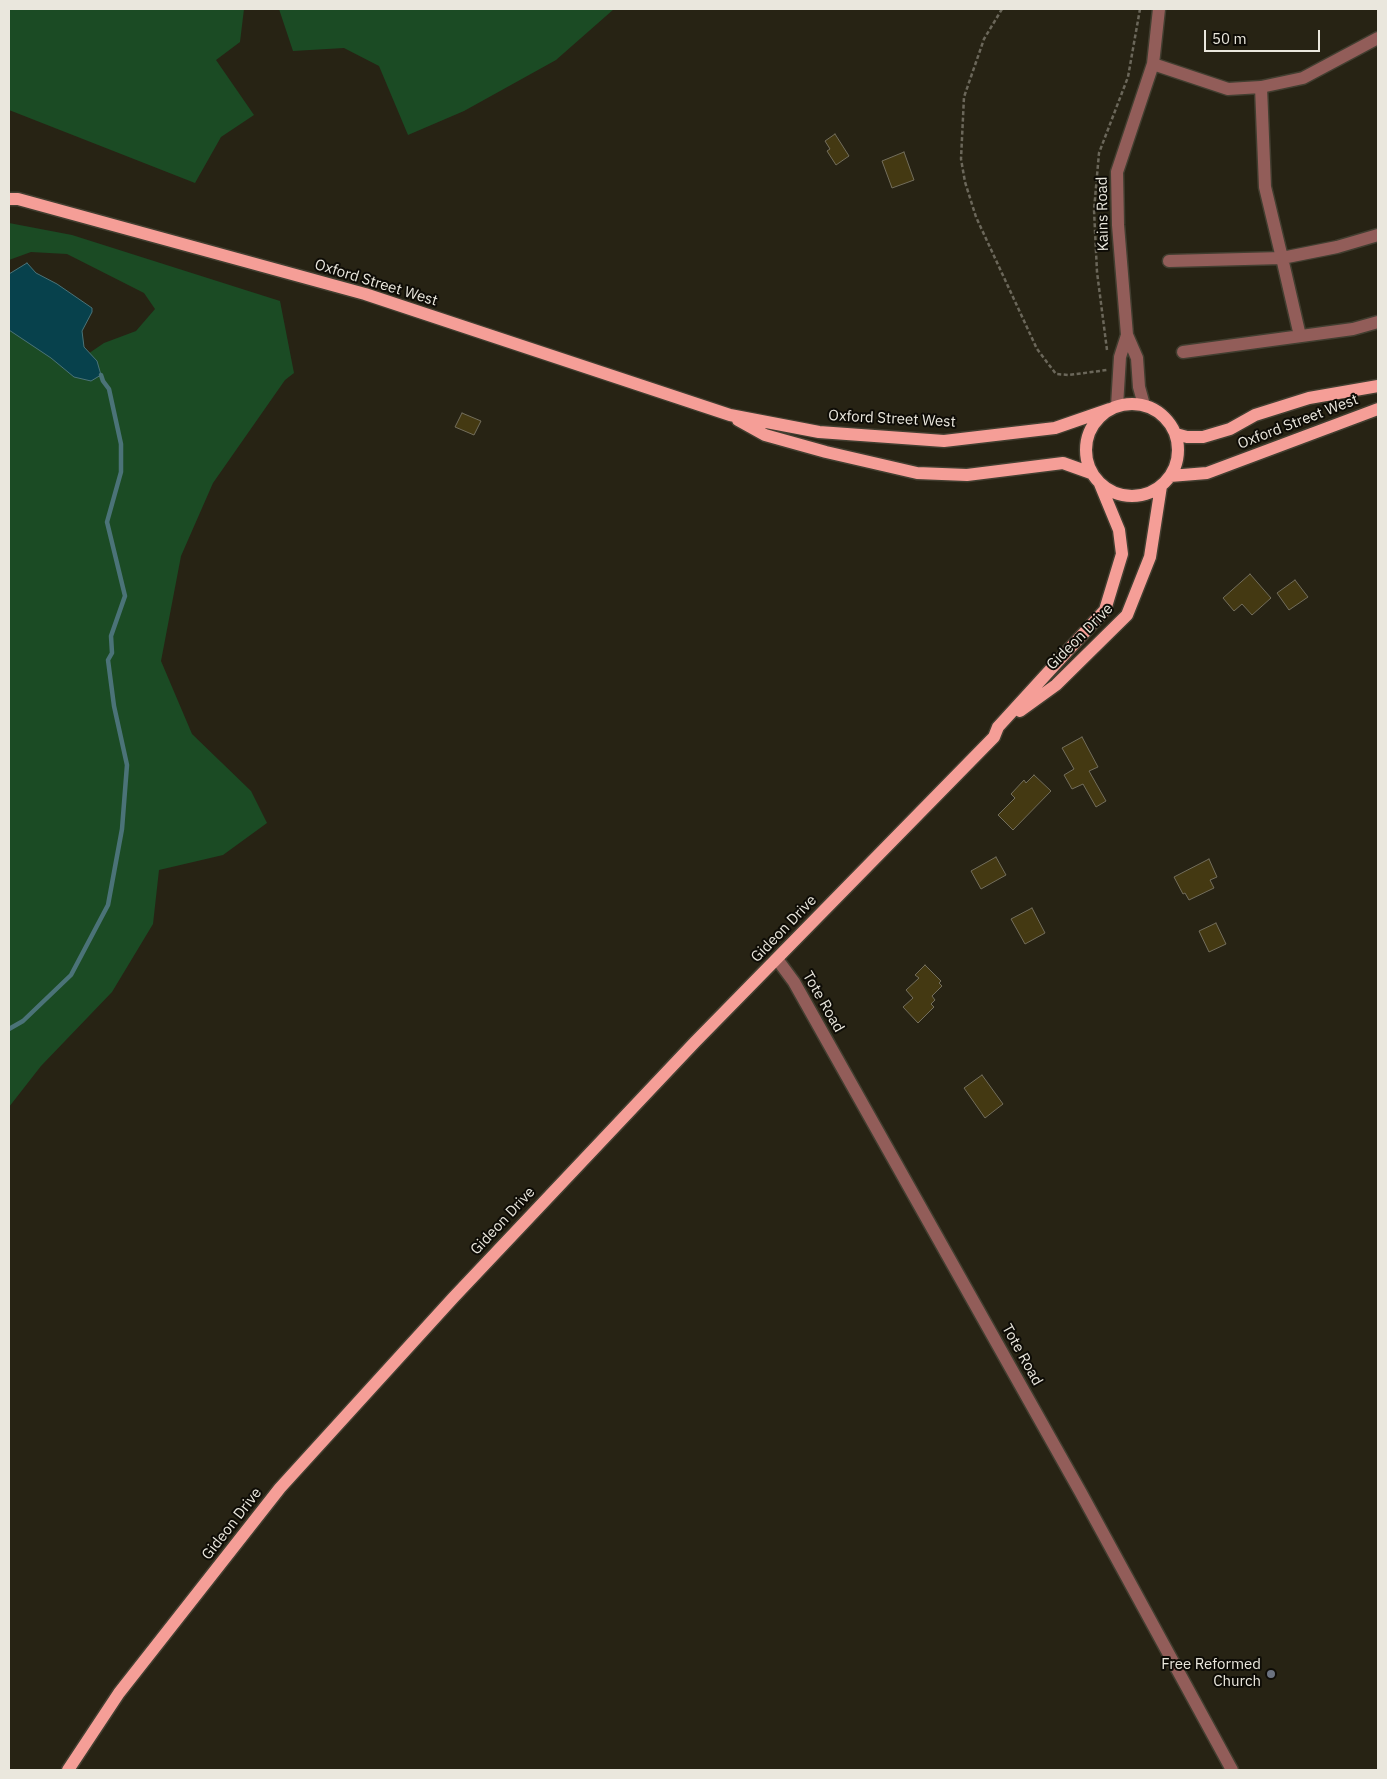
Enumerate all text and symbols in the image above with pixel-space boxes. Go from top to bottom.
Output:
scale bar [1207,20,1323,52]
text: 50 m [1212,29,1247,48]
street label: Kains Road [1093,176,1113,252]
street label: Oxford Street West [312,256,440,310]
street label: Oxford Street West [1235,391,1361,453]
street label: Oxford Street West [828,407,956,431]
street label: Gideon Drive [1043,600,1117,674]
street label: Gideon Drive [748,892,820,966]
street label: Tote Road [798,968,848,1036]
street label: Gideon Drive [467,1183,539,1259]
street label: Tote Road [998,1321,1046,1389]
street label: Gideon Drive [198,1484,266,1564]
place label: Free Reformed Church [1161,1656,1261,1691]
marker: Free Reformed Church [1265,1668,1277,1680]

